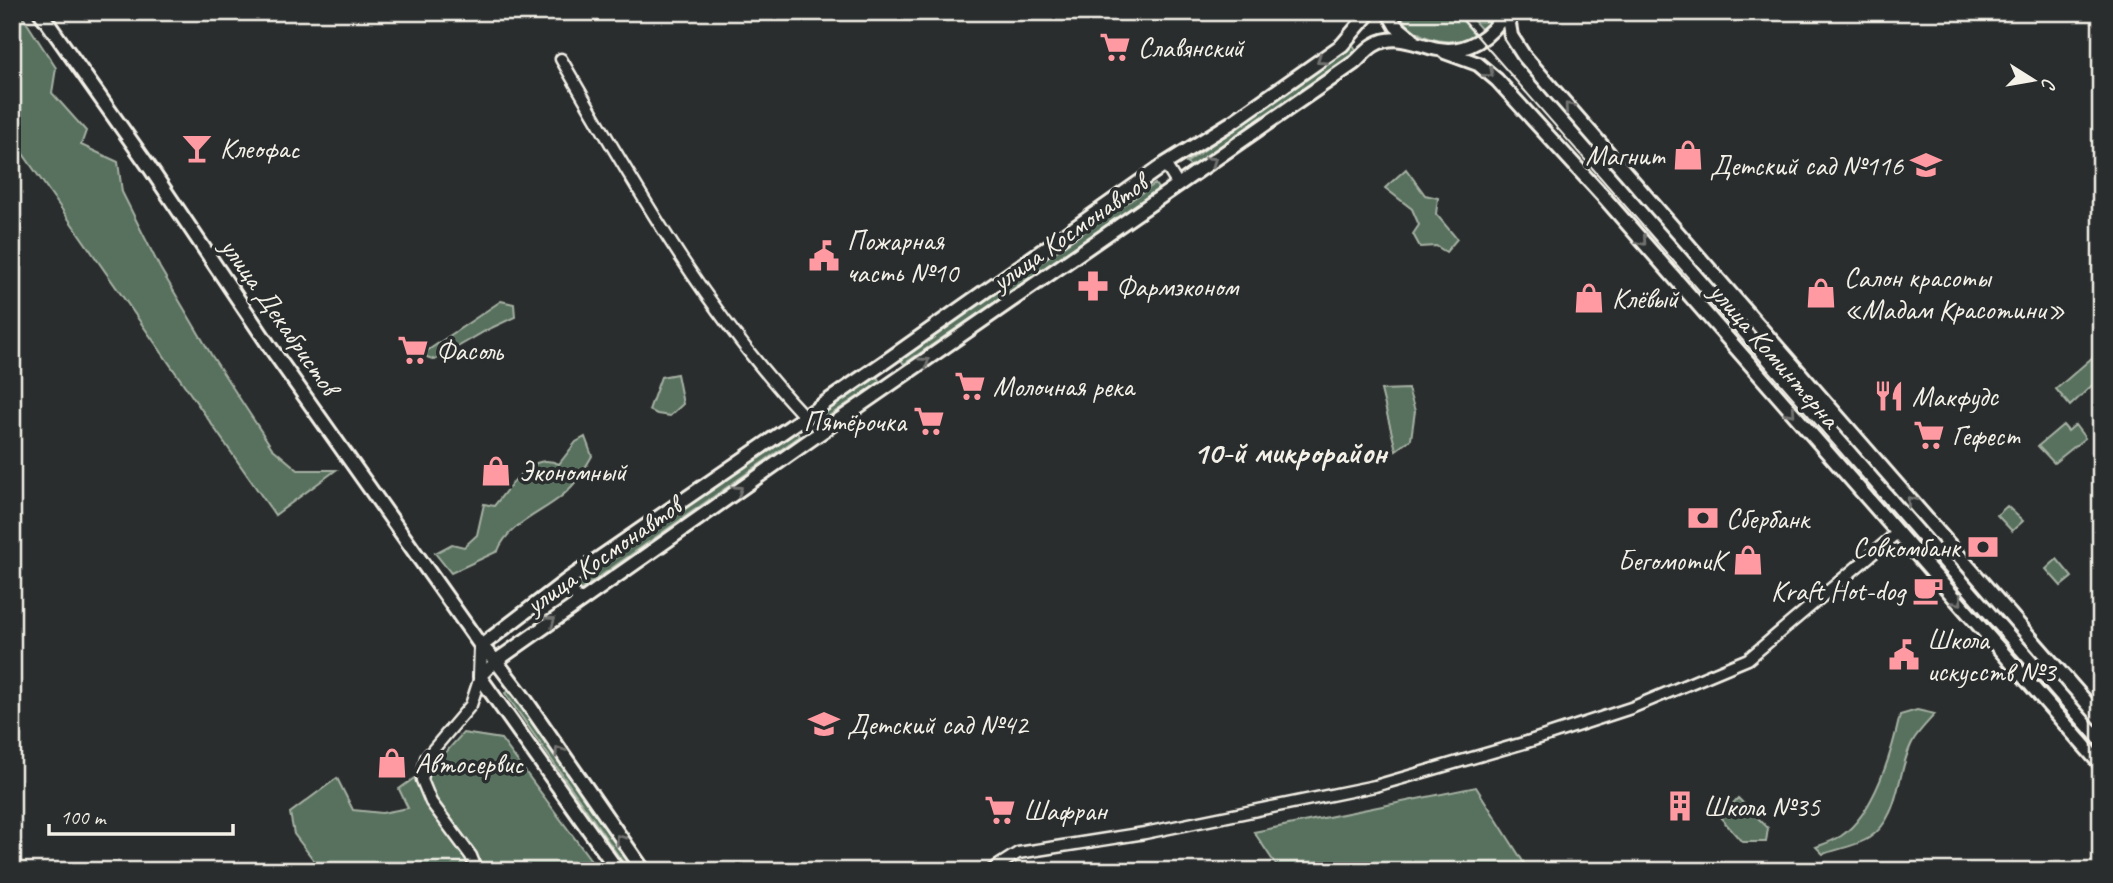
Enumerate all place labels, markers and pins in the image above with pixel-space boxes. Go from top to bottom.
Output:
supermarket icon: Славянский [1098,30,1132,64]
place label: Славянский [1138,30,1245,65]
bar icon: Клеофас [180,131,214,165]
place label: Клеофас [220,131,301,166]
place label: Магнит [1585,138,1666,173]
shop icon: Магнит [1671,138,1705,172]
place label: Детский сад №116 [1710,148,1904,183]
school or university icon: Детский сад №116 [1909,148,1943,182]
place label: Пожарная часть №10 [847,223,961,290]
public building icon: Пожарная часть №10 [807,239,841,273]
place label: Салон красоты «Мадам Красотини» [1844,260,2065,327]
pharmacy icon: Фармэконом [1076,269,1110,303]
place label: Фармэконом [1116,269,1240,304]
shop icon: Салон красоты «Мадам Красотини» [1804,276,1838,310]
shop icon: Клёвый [1572,281,1606,315]
place label: Клёвый [1612,281,1680,316]
supermarket icon: Фасоль [396,333,430,367]
place label: Фасоль [436,333,505,368]
supermarket icon: Молочная река [953,369,987,403]
place label: Молочная река [993,369,1136,404]
restaurant icon: Макфудс [1872,379,1906,413]
place label: Макфудс [1912,379,2000,414]
place label: Пятёрочка [803,404,908,439]
supermarket icon: Пятёрочка [912,404,946,438]
supermarket icon: Гефест [1912,418,1946,452]
place label: Гефест [1952,418,2021,453]
shop icon: Экономный [479,454,513,488]
place label: Экономный [519,454,628,489]
bank icon: Сбербанк [1686,501,1720,535]
place label: Сбербанк [1726,501,1812,536]
place label: Совкомбанк [1852,530,1962,565]
bank icon: Совкомбанк [1966,530,2000,564]
place label: БегомотиК [1618,543,1731,578]
shop icon: БегомотиК [1731,543,1765,577]
place label: Kraft Hot-dog [1771,573,1907,608]
cafe icon: Kraft Hot-dog [1911,573,1945,607]
place label: Школа искусств №3 [1927,622,2058,689]
public building icon: Школа искусств №3 [1887,638,1921,672]
school or university icon: Детский сад №42 [807,707,841,741]
place label: Детский сад №42 [847,707,1030,742]
shop icon: Автосервис [375,746,409,780]
place label: Автосервис [415,746,525,781]
building icon: Школа №35 [1663,789,1697,823]
place label: Школа №35 [1703,789,1821,824]
supermarket icon: Шафран [983,793,1017,827]
place label: Шафран [1023,793,1109,828]

